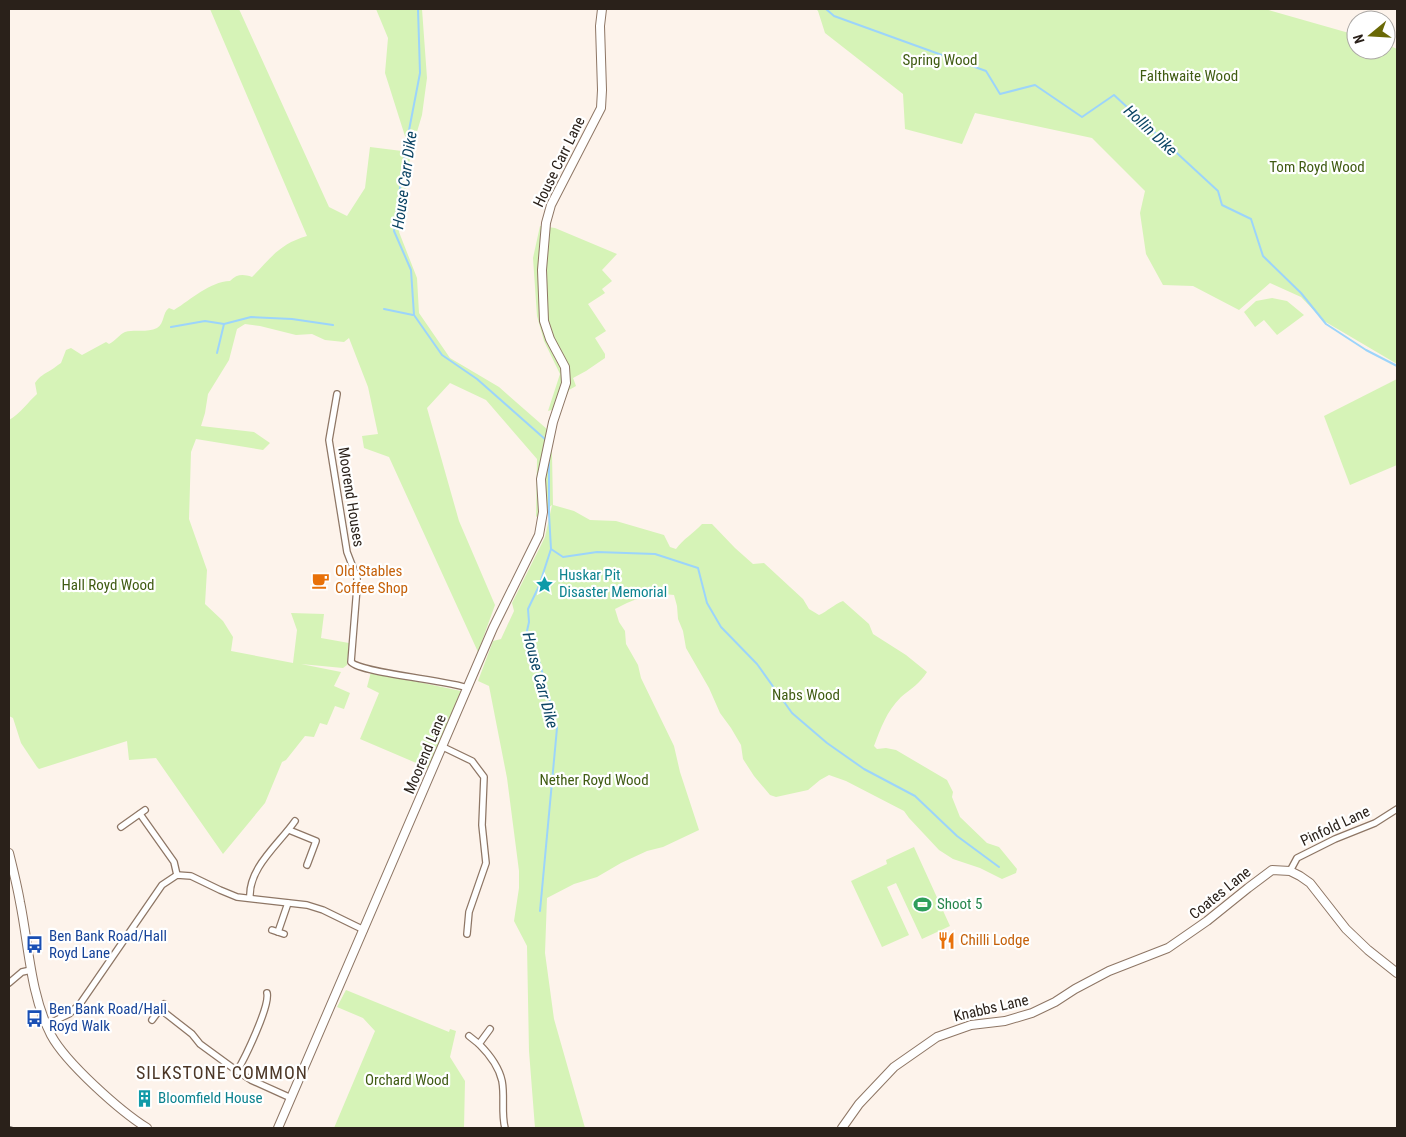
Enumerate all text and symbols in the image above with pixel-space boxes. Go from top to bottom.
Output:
north arrow [1346,10,1396,60]
text: N [1350,32,1368,46]
park label: Spring Wood [903,51,978,69]
park label: Falthwaite Wood [1140,67,1238,85]
water label: Hollin Dike [1120,101,1181,160]
street label: House Carr Lane [529,114,589,210]
water label: House Carr Dike [388,130,421,230]
park label: Tom Royd Wood [1269,158,1365,176]
street label: Moorend Houses [334,446,368,548]
place label: Old Stables Coffee Shop [335,562,408,597]
place label: Huskar Pit Disaster Memorial [559,566,667,601]
cafe icon: Old Stables Coffee Shop [311,570,331,590]
place icon: Huskar Pit Disaster Memorial [535,574,555,594]
park label: Hall Royd Wood [62,576,154,594]
water label: House Carr Dike [519,630,562,730]
park label: Nabs Wood [772,686,840,704]
street label: Moorend Lane [400,712,450,796]
park label: Nether Royd Wood [539,771,649,789]
street label: Pinfold Lane [1298,802,1372,850]
street label: Coates Lane [1186,863,1254,923]
sports icon: Shoot 5 [913,894,933,914]
place label: Shoot 5 [937,895,982,913]
place label: Ben Bank Road/Hall Royd Lane [49,927,167,962]
restaurant icon: Chilli Lodge [936,930,956,950]
place label: Chilli Lodge [960,931,1030,949]
bus stop icon: Ben Bank Road/Hall Royd Lane [25,935,45,955]
street label: Knabbs Lane [952,991,1030,1025]
place label: Ben Bank Road/Hall Royd Walk [49,1000,167,1035]
bus stop icon: Ben Bank Road/Hall Royd Walk [25,1008,45,1028]
district label: SILKSTONE COMMON [136,1062,308,1083]
park label: Orchard Wood [365,1071,449,1089]
building icon: Bloomfield House [134,1088,154,1108]
place label: Bloomfield House [158,1089,263,1107]

